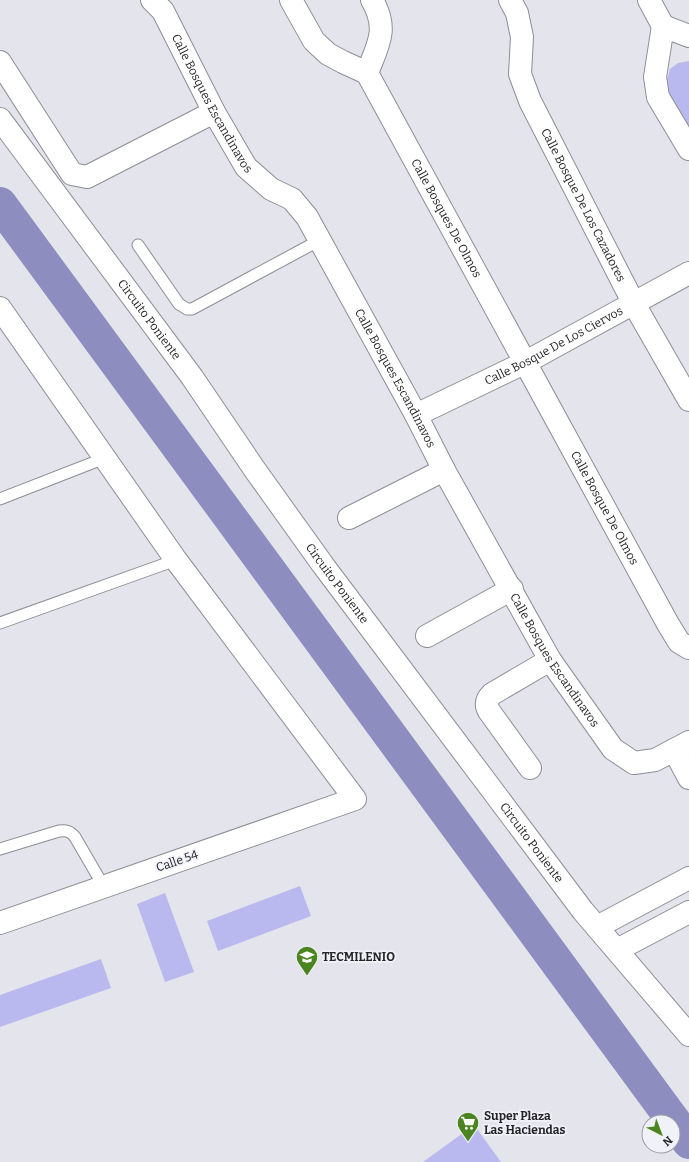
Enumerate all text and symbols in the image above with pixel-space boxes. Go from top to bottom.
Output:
street label: Calle Bosques Escandinavos [169,32,255,176]
street label: Calle Bosque De Los Cazadores [538,126,629,284]
street label: Calle Bosques De Olmos [408,156,485,280]
street label: Circuito Poniente [115,277,184,362]
street label: Calle Bosque De Los Ciervos [482,303,625,388]
street label: Calle Bosques Escandinavos [352,306,438,450]
street label: Calle Bosque De Olmos [568,448,641,567]
street label: Circuito Poniente [303,541,372,626]
street label: Calle Bosques Escandinavos [507,591,602,730]
street label: Circuito Poniente [497,800,566,885]
street label: Calle 54 [154,847,200,875]
school or university icon: TECMILENIO [294,944,320,977]
place label: TECMILENIO [322,950,395,964]
place label: Super Plaza Las Haciendas [484,1109,566,1137]
supermarket icon: Super Plaza Las Haciendas [455,1110,481,1143]
north arrow [641,1114,681,1154]
text: N [659,1133,675,1149]

